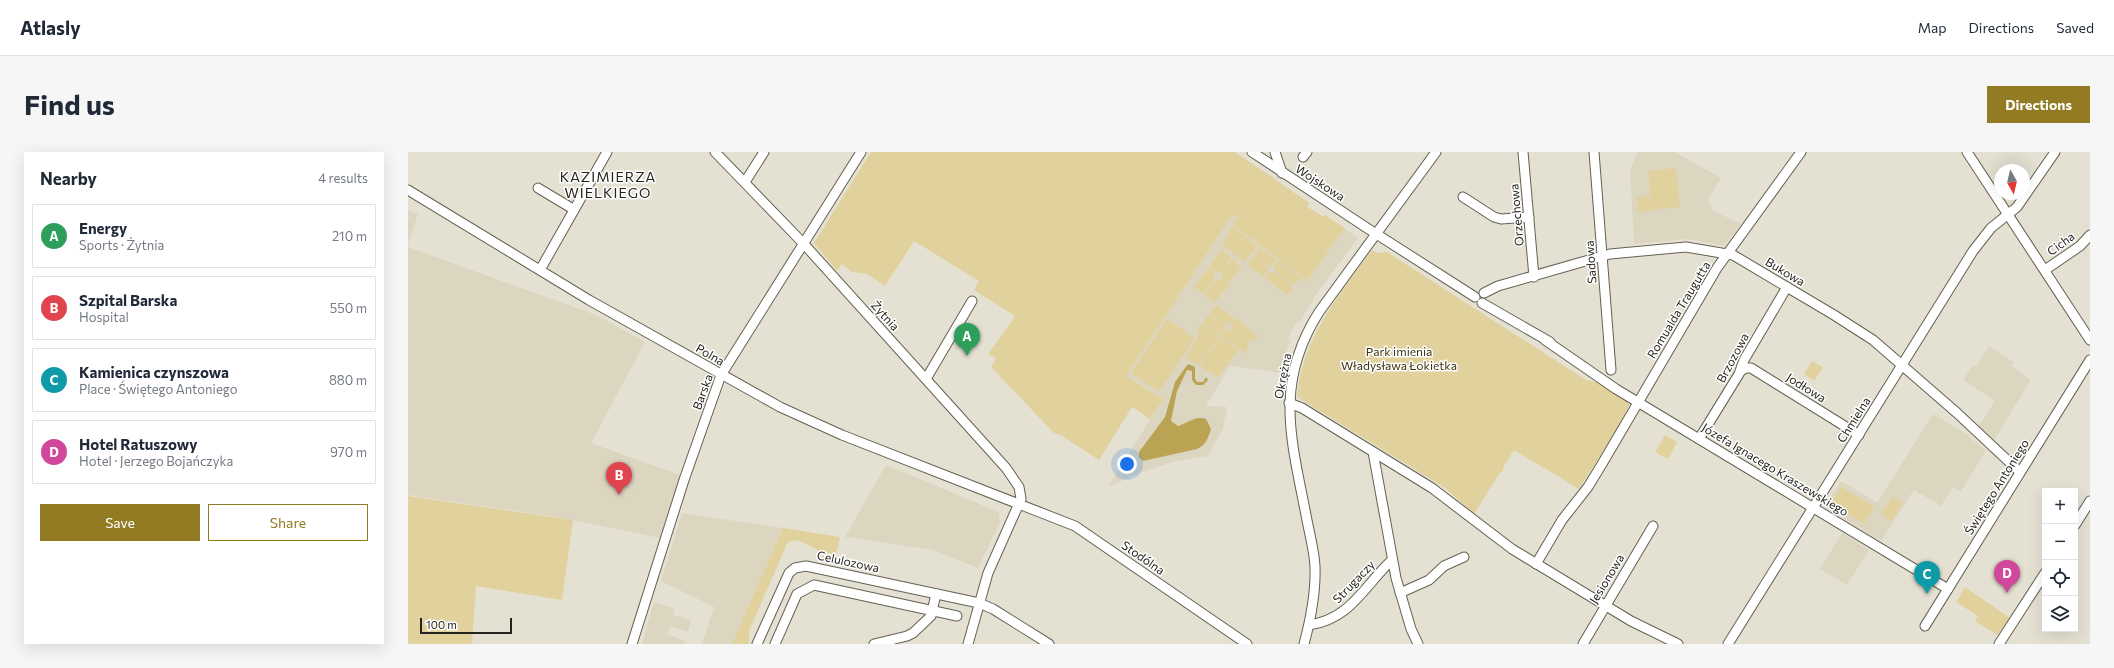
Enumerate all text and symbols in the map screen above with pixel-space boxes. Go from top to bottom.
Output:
text: Atlasly [20,16,81,39]
text: Map [1918,19,1947,36]
text: Directions [1969,19,2034,36]
text: Saved [2056,19,2094,36]
button: Directions [1987,86,2090,123]
text: Find us [24,87,115,121]
street label: Wojskowa [1293,161,1348,203]
north arrow [1994,164,2030,200]
text: Nearby [40,168,97,189]
district label: KAZIMIERZA WIELKIEGO [560,168,656,201]
text: 4 results [318,170,368,186]
street label: Orzechowa [1506,183,1526,247]
text: Energy [79,219,127,237]
text: A [49,228,59,244]
text: 210 m [332,228,367,244]
street label: Cicha [2044,229,2077,258]
text: Sports · Żytnia [79,237,164,253]
street label: Sadowa [1582,240,1598,284]
street label: Bukowa [1763,254,1808,288]
street label: Romualda Traugutta [1644,259,1713,360]
text: Szpital Barska [79,291,177,309]
street label: Żytnia [869,298,903,333]
text: B [50,300,58,316]
text: 550 m [330,300,367,316]
text: Hospital [79,309,129,325]
pin: A [954,323,980,356]
street label: Brzozowa [1713,330,1751,385]
street label: Polna [694,340,727,368]
park label: Park imienia Władysława Łokietka [1341,344,1457,372]
street label: Okrężna [1271,352,1293,400]
text: Kamienica czynszowa [79,363,229,381]
street label: Jodłowa [1784,370,1829,406]
text: C [50,372,58,388]
text: 880 m [329,372,367,388]
street label: Barska [689,372,715,411]
text: Place · Świętego Antoniego [79,381,237,397]
street label: Chmielna [1834,394,1873,445]
street label: Józefa Ignacego Kraszewskiego [1699,420,1851,519]
text: Hotel Ratuszowy [79,435,197,453]
street label: Świętego Antoniego [1961,436,2031,537]
text: D [49,444,59,460]
text: 970 m [330,444,367,460]
text: Hotel · Jerzego Bojańczyka [79,453,233,469]
your location [1117,454,1137,474]
pin: B [606,462,632,495]
map controls [2042,488,2078,632]
button: + [2042,488,2078,524]
button: Save [40,504,200,541]
button: Share [208,504,368,541]
button: − [2042,524,2078,560]
street label: Stodólna [1119,537,1168,577]
street label: Celulozowa [816,548,881,574]
street label: Jesionowa [1586,551,1627,606]
street label: Strugaczy [1329,557,1377,606]
pin: D [1994,560,2020,593]
button: locate [2042,560,2078,596]
pin: C [1914,561,1940,594]
button: layers [2042,596,2078,632]
scale bar [420,616,512,635]
text: 100 m [426,618,457,631]

